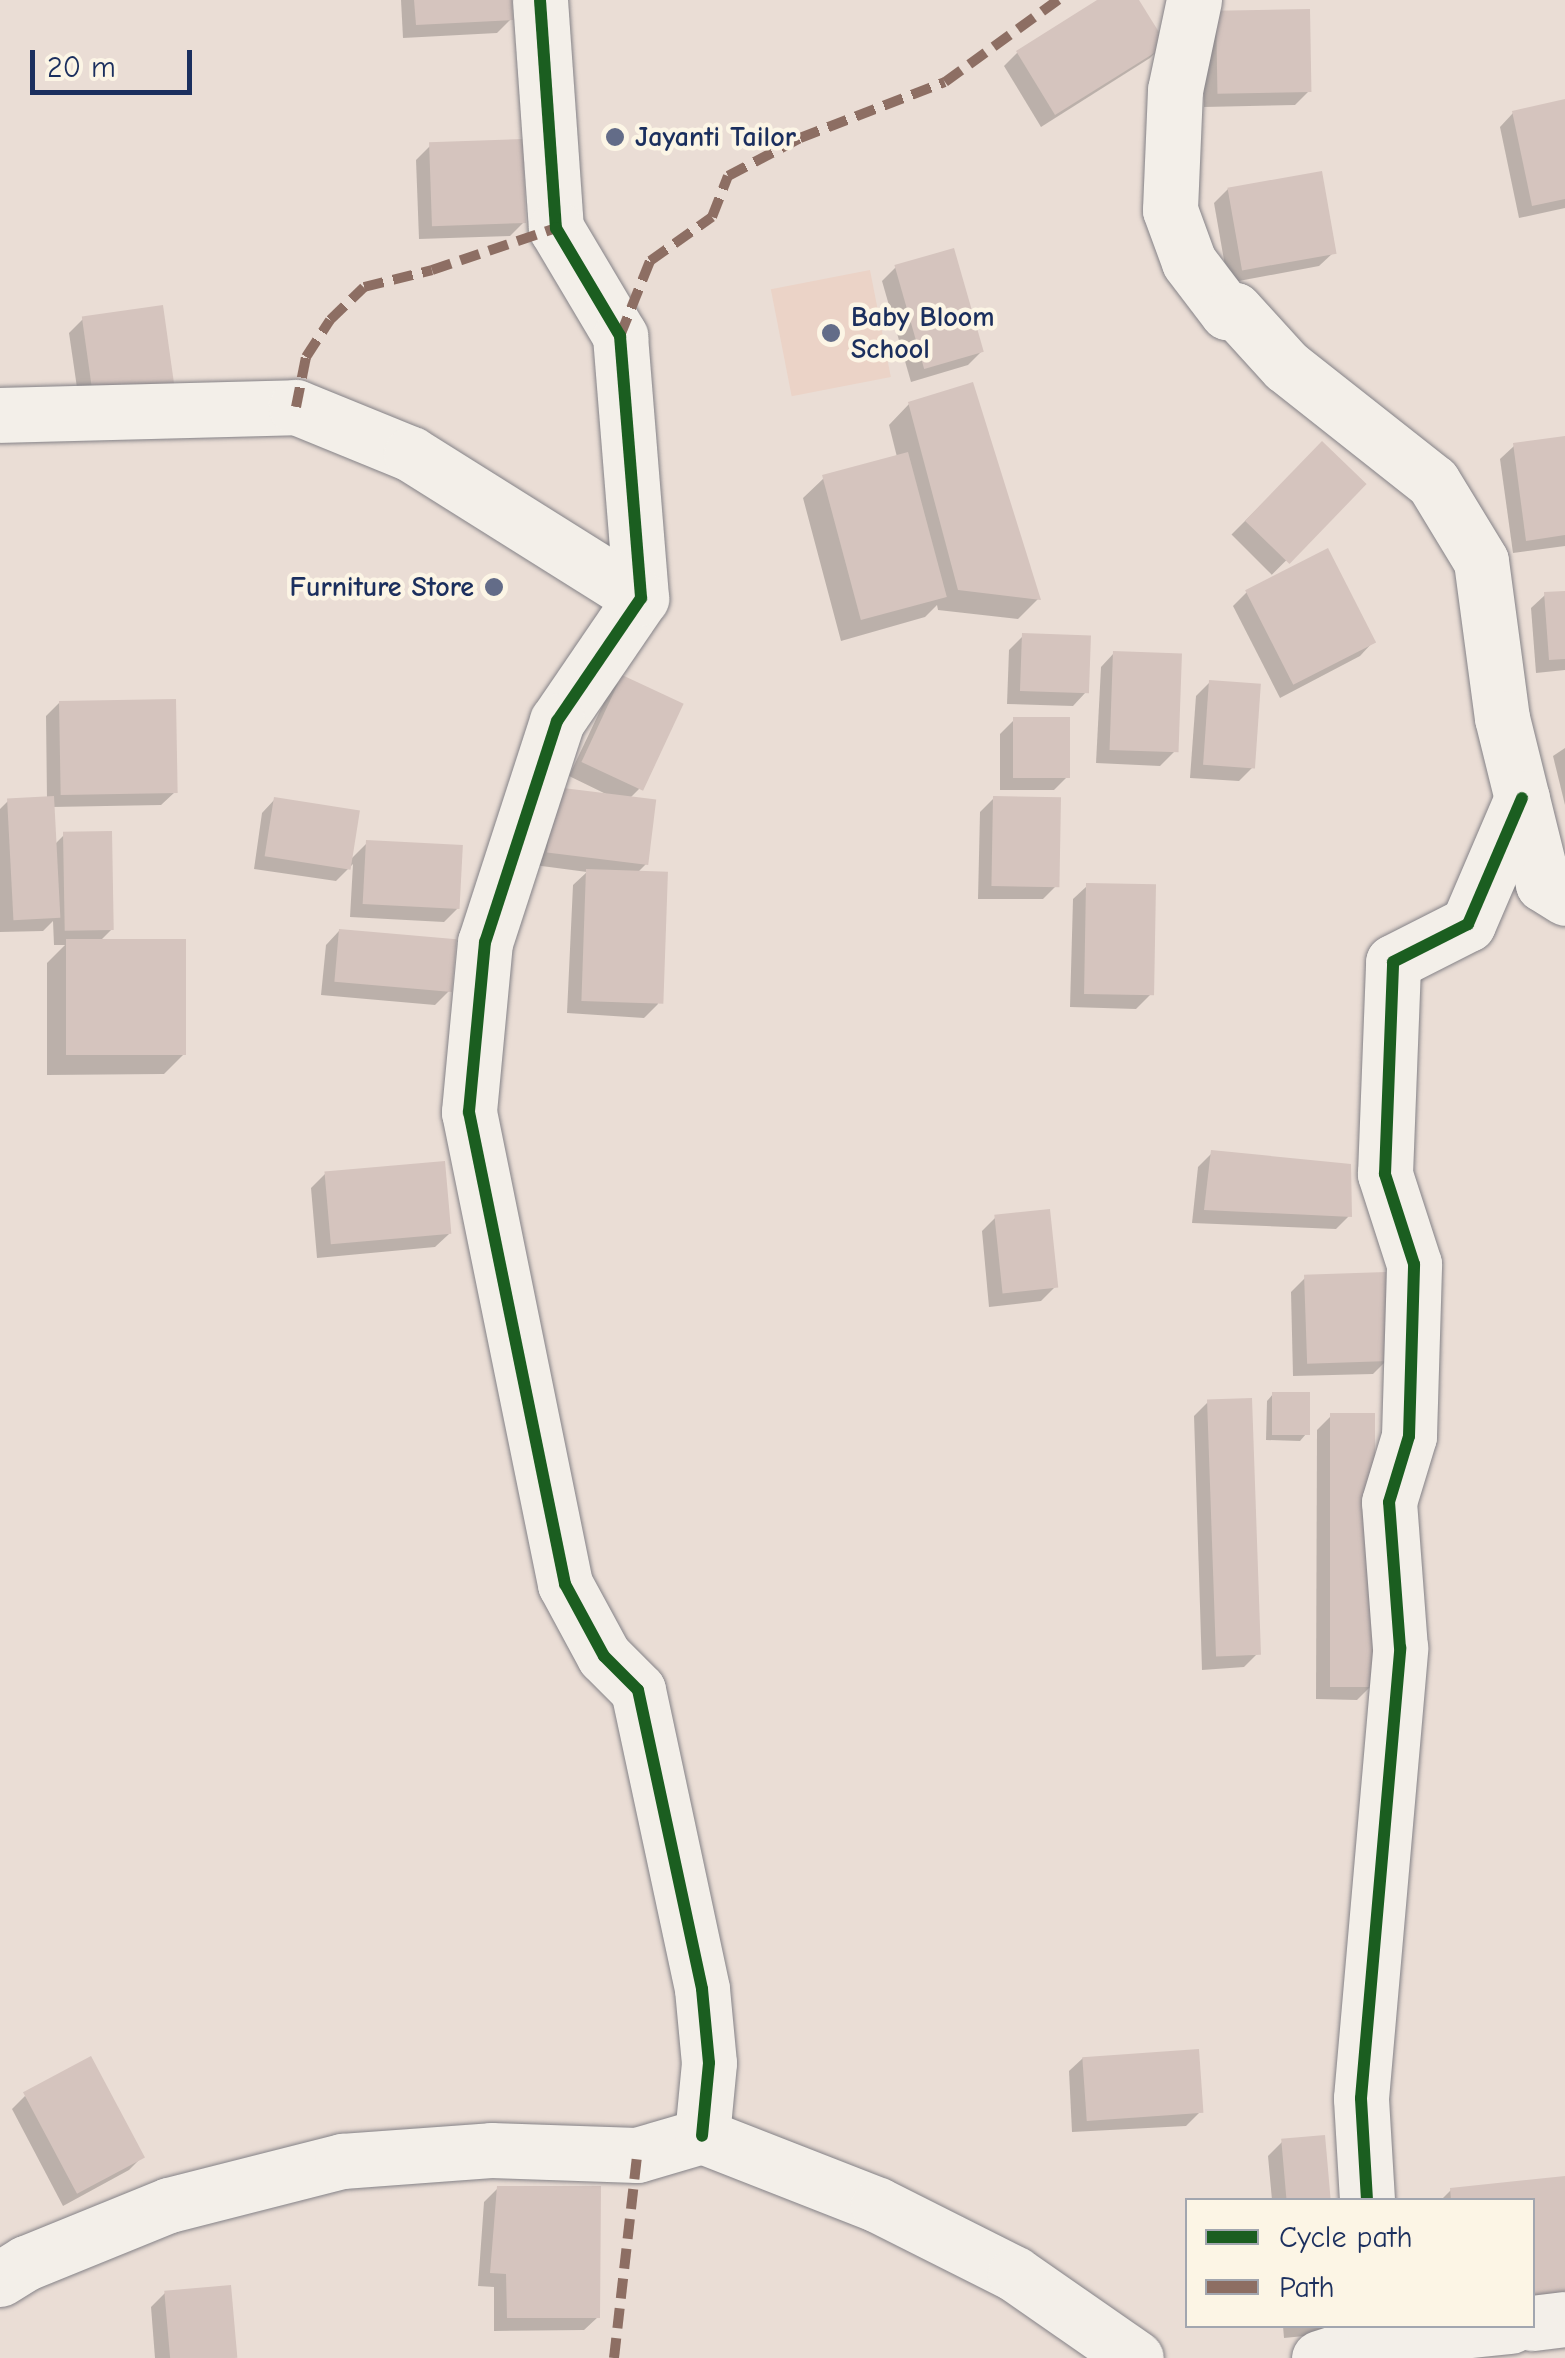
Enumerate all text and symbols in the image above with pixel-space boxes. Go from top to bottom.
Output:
scale bar [35,30,198,92]
text: 20 m [47,50,116,85]
place label: Jayanti Tailor [635,120,796,154]
marker: Jayanti Tailor [604,126,626,148]
place label: Baby Bloom School [851,300,995,366]
marker: Baby Bloom School [820,322,842,344]
place label: Furniture Store [290,570,474,604]
marker: Furniture Store [483,576,505,598]
legend [1185,2198,1535,2328]
text: Cycle path [1279,2220,1413,2255]
text: Path [1279,2270,1335,2305]

